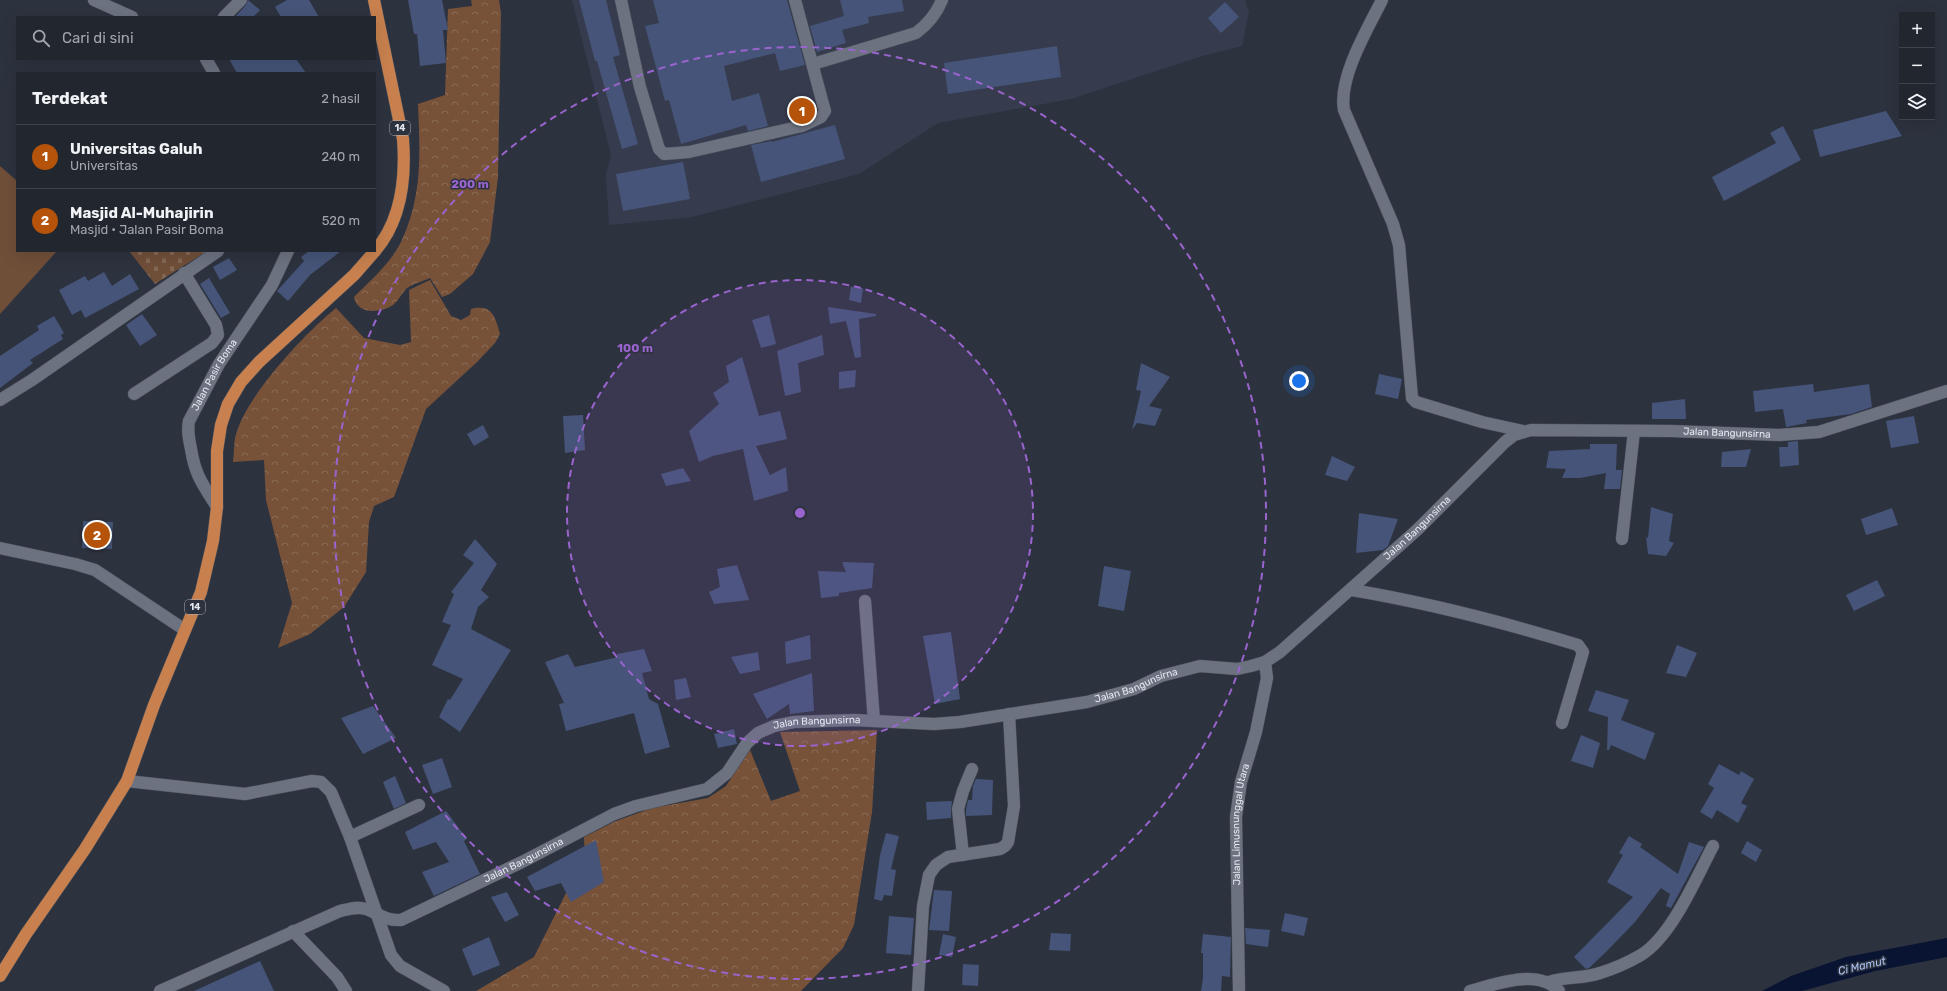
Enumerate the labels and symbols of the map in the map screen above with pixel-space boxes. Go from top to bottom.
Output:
pin: 1 [789,96,815,126]
road number: 14 [390,121,410,135]
text: 200 m [451,177,489,191]
street label: Jalan Pasir Boma [189,337,240,413]
text: 100 m [617,341,653,355]
your location [1289,371,1309,391]
street label: Jalan Bangunsirna [1683,425,1771,441]
street label: Jalan Bangunsirna [1381,494,1453,563]
centre of rings [793,506,807,520]
pin: 2 [84,520,110,550]
road number: 14 [185,600,205,614]
street label: Jalan Bangunsirna [1093,666,1179,706]
street label: Jalan Bangunsirna [772,714,861,732]
street label: Jalan Limusnunggal Utara [1230,762,1252,885]
street label: Jalan Bangunsirna [482,835,566,885]
water label: Ci Mamut [1837,954,1888,978]

